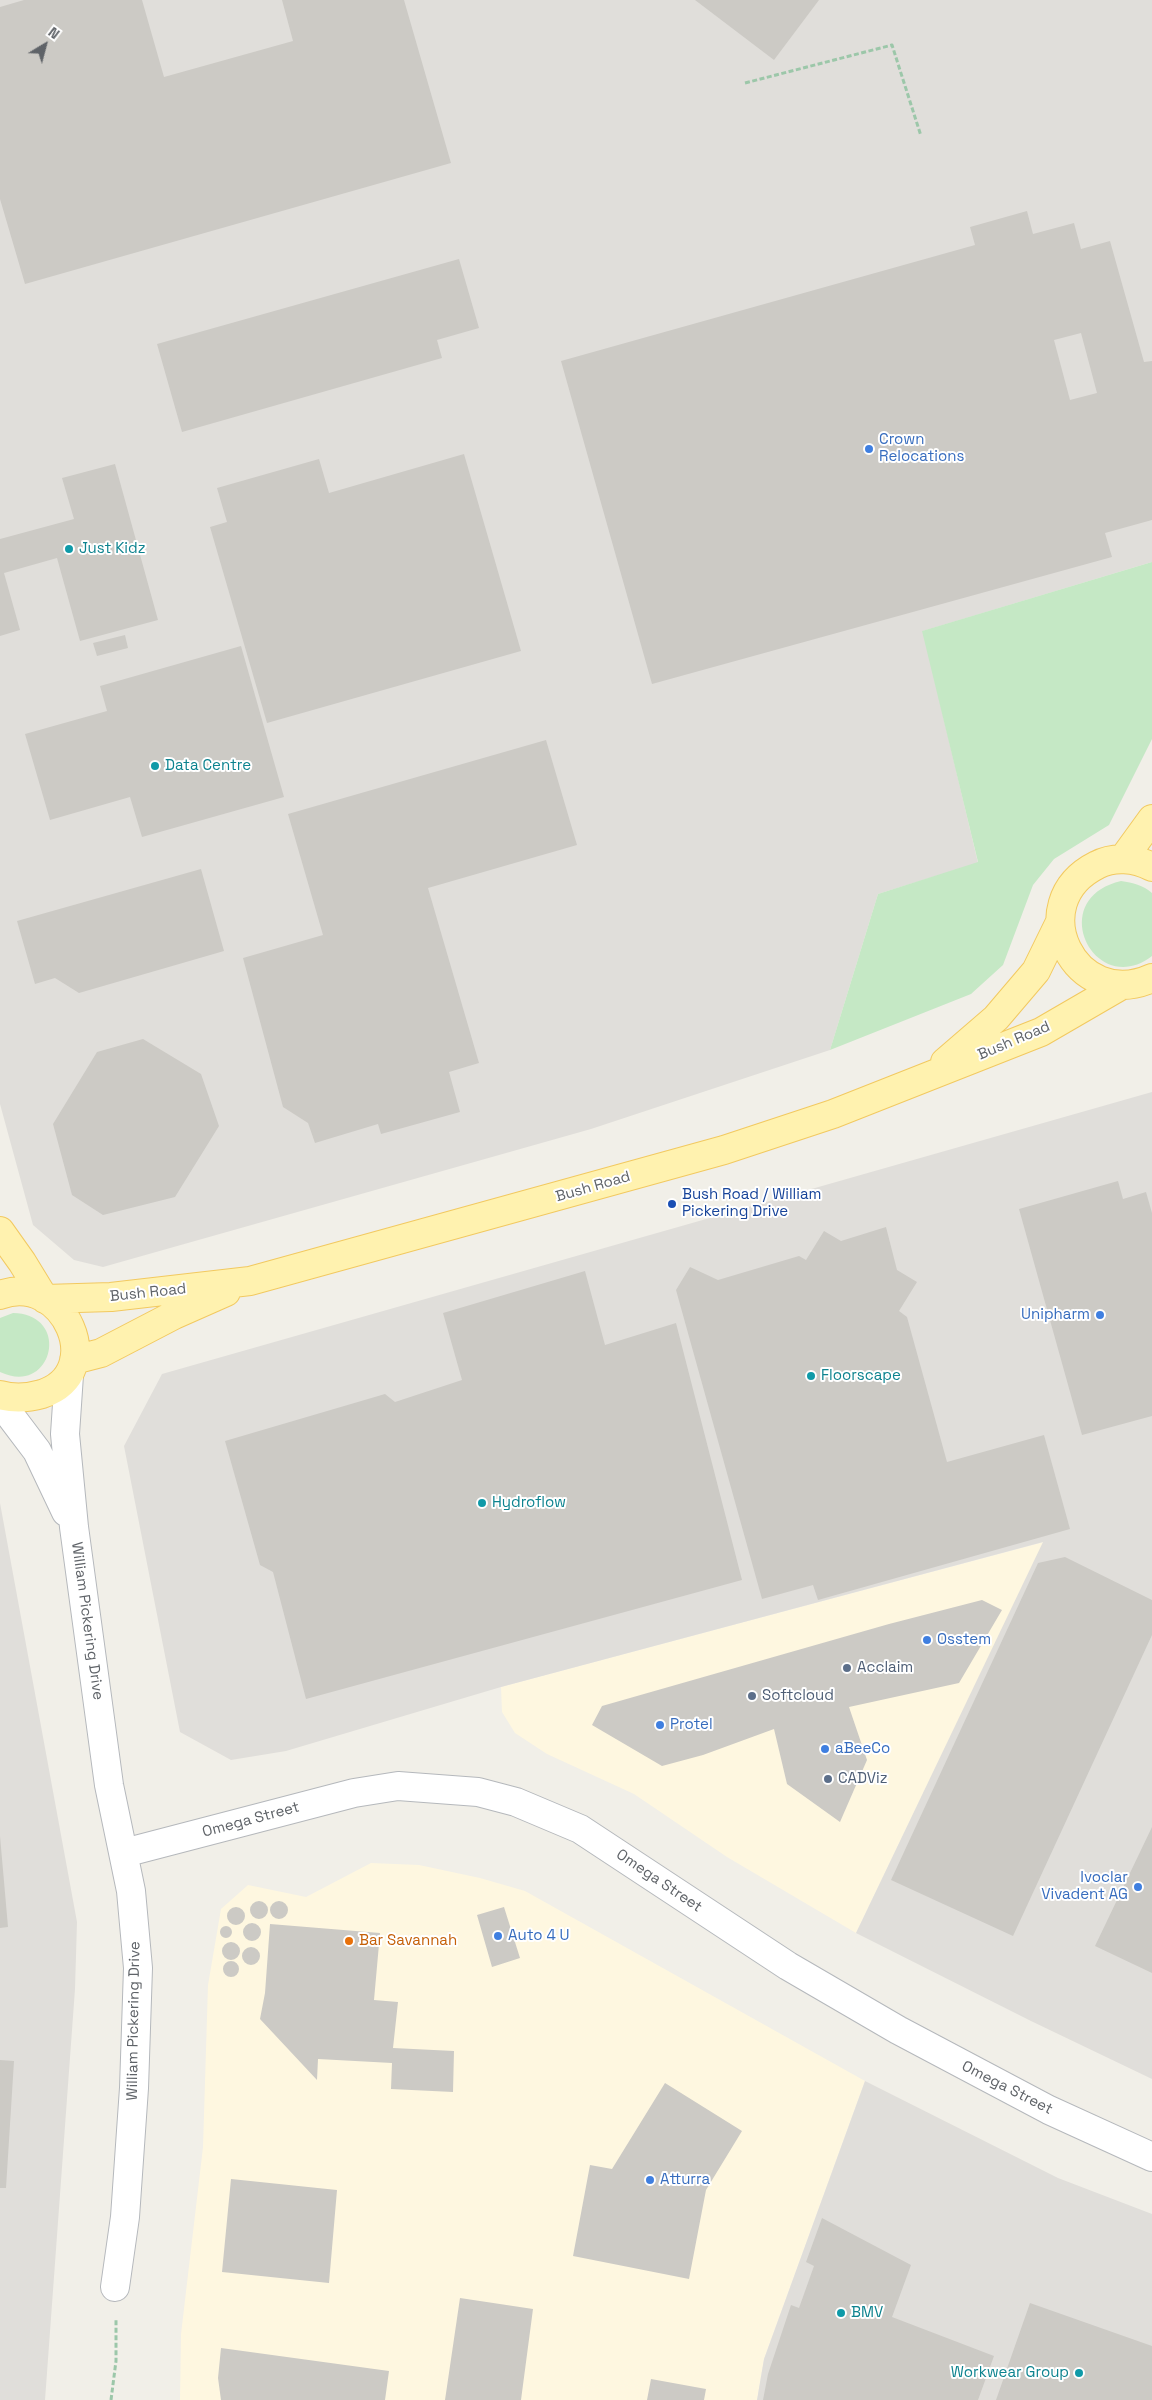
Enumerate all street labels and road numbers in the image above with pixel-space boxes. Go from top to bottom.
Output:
street label: Bush Road [975,1018,1053,1064]
street label: Bush Road [554,1168,632,1206]
street label: Bush Road [109,1280,187,1306]
street label: William Pickering Drive [67,1541,107,1701]
street label: Omega Street [200,1798,302,1842]
street label: Omega Street [613,1846,705,1916]
street label: William Pickering Drive [124,1941,144,2101]
street label: Omega Street [958,2057,1056,2119]

